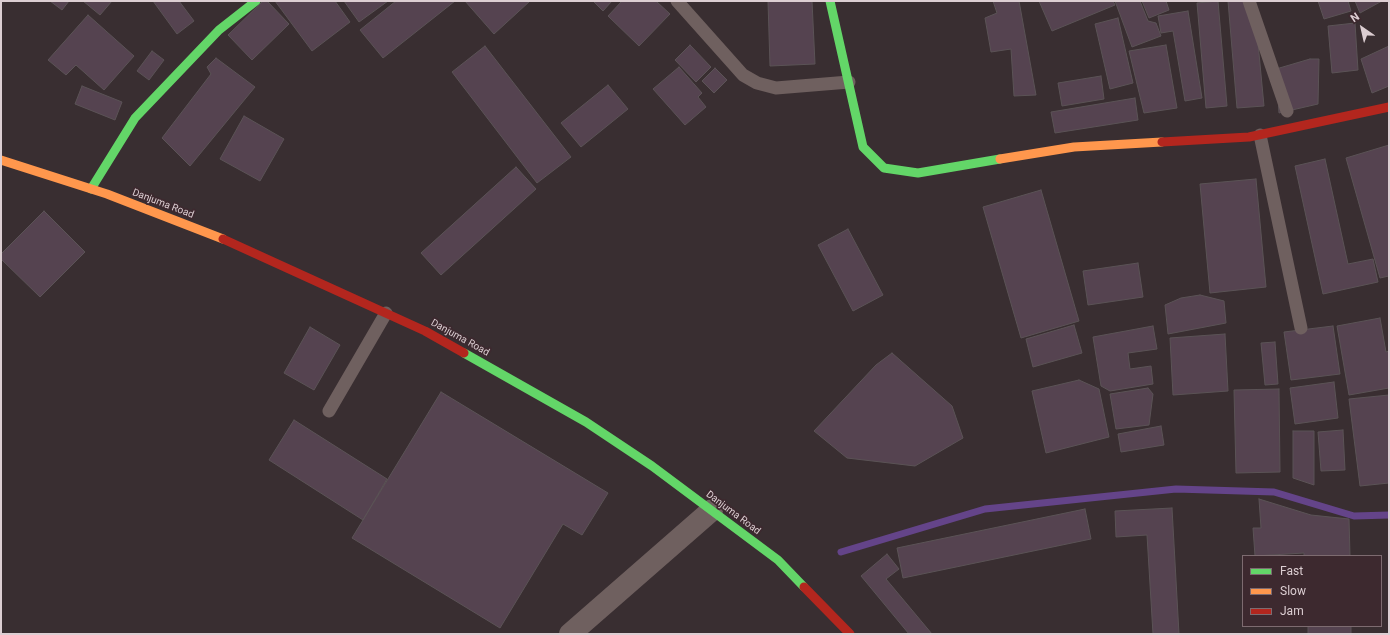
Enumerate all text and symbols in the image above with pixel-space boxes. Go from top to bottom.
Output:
north arrow [1342,8,1382,48]
text: N [1348,10,1362,25]
street label: Danjuma Road [130,187,196,221]
street label: Danjuma Road [429,317,491,359]
street label: Danjuma Road [703,489,763,537]
legend [1242,555,1382,627]
text: Fast [1280,564,1303,578]
text: Slow [1280,584,1306,598]
text: Jam [1280,604,1304,618]

